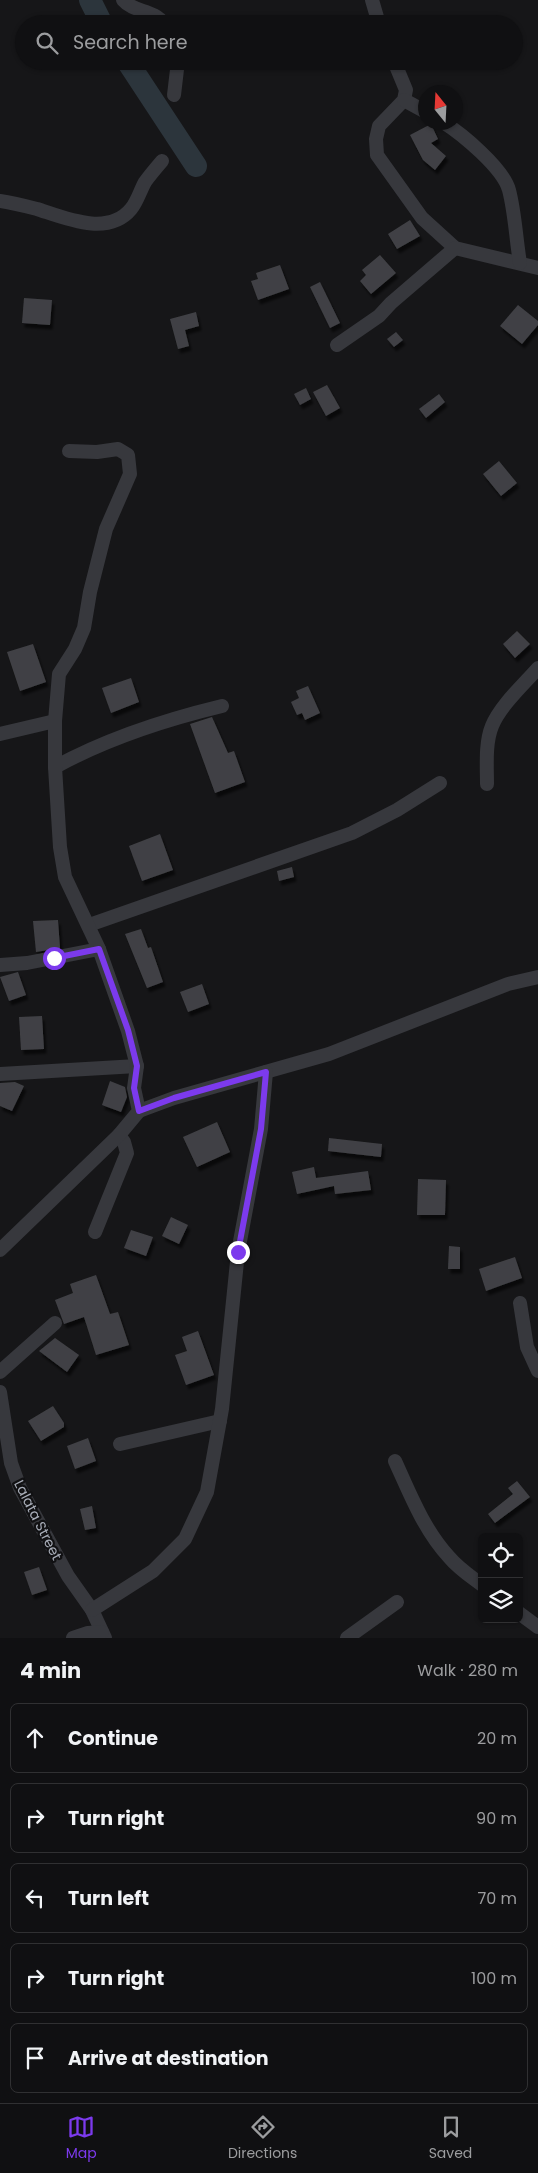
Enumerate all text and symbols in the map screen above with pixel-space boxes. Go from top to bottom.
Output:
search box [15,15,523,70]
icon: search [33,29,61,57]
text: Search here [73,29,187,56]
north arrow [418,85,463,130]
route start [43,947,66,970]
route end [227,1241,250,1264]
street label: Lalata Street [9,1476,67,1564]
map controls [478,1533,523,1623]
button: locate [478,1533,523,1578]
button: layers [478,1578,523,1623]
text: 4 min [20,1656,81,1685]
text: Walk · 280 m [417,1659,518,1682]
icon: ahead [21,1724,49,1752]
text: Continue [68,1725,158,1752]
text: 20 m [477,1727,517,1750]
icon: right [21,1804,49,1832]
text: Turn right [68,1805,164,1832]
text: 90 m [476,1807,517,1830]
icon: left [21,1884,49,1912]
text: Turn left [68,1885,149,1912]
text: 70 m [477,1887,517,1910]
icon: right [21,1964,49,1992]
text: Turn right [68,1965,164,1992]
text: 100 m [471,1967,517,1990]
icon: arrive [21,2044,49,2072]
text: Arrive at destination [68,2045,269,2072]
tab: Map [66,2113,97,2164]
tab: Directions [228,2113,297,2164]
tab: Saved [429,2113,472,2164]

